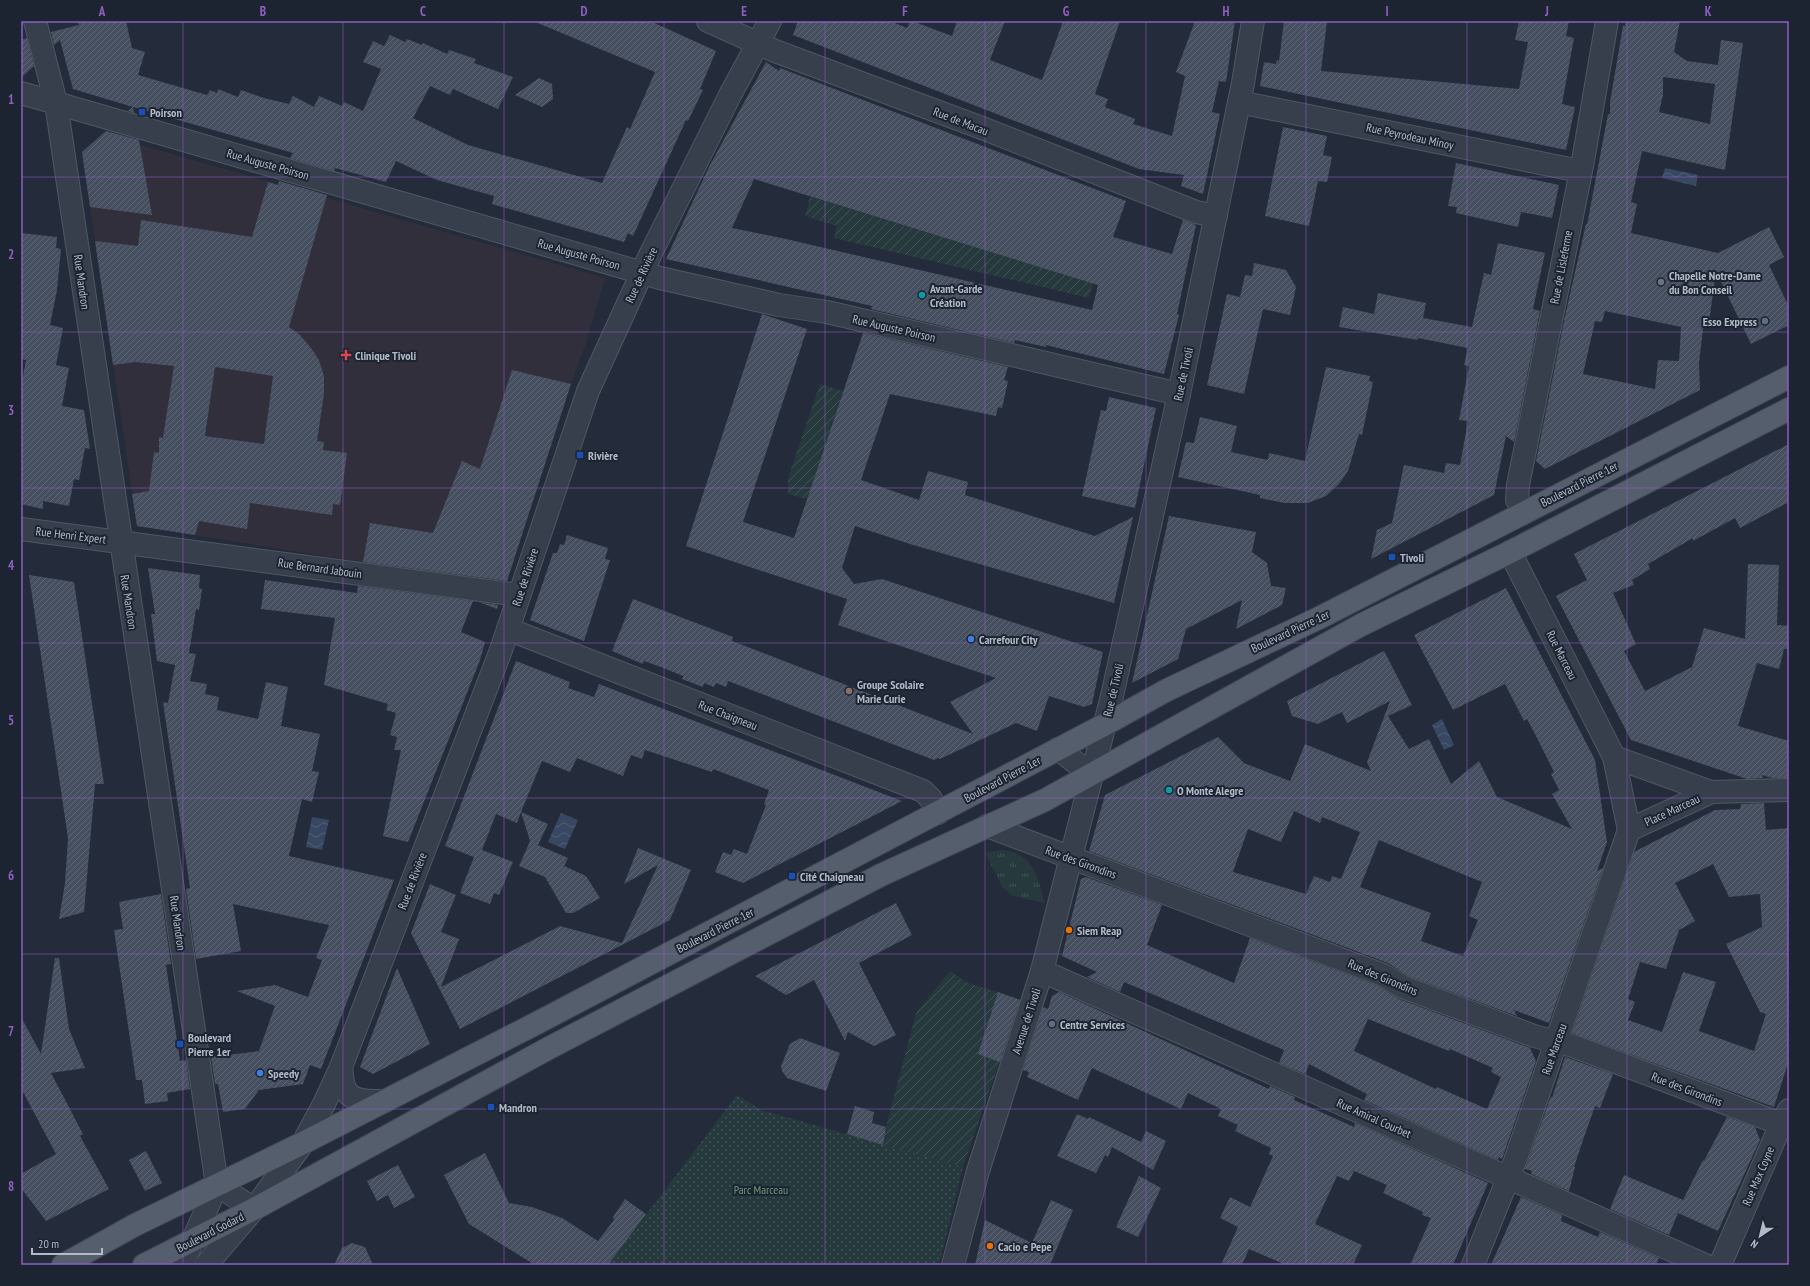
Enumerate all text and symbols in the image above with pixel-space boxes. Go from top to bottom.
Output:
text: A [98,3,106,20]
text: B [260,3,266,20]
text: C [420,3,426,20]
text: D [581,3,588,20]
text: E [741,3,747,20]
text: F [902,3,908,20]
text: G [1063,3,1070,20]
text: H [1223,3,1230,20]
text: I [1385,3,1389,20]
text: J [1544,3,1549,20]
text: K [1705,3,1712,20]
text: 1 [8,91,14,108]
street label: Rue de Macau [931,104,991,138]
place label: Poirson [150,105,182,120]
marker: Poirson [137,107,147,117]
street label: Rue Peyrodeau Minoy [1365,119,1456,153]
street label: Rue Auguste Poirson [225,145,311,183]
street label: Rue de Lisleferme [1547,229,1575,305]
street label: Rue Auguste Poirson [536,235,622,273]
street label: Rue de Rivière [622,245,660,305]
text: 2 [8,246,14,263]
street label: Rue Mandron [71,254,93,310]
place label: Chapelle Notre-Dame du Bon Conseil [1669,268,1761,297]
marker: Chapelle Notre-Dame du Bon Conseil [1656,277,1666,287]
place label: Avant-Garde Création [929,281,983,310]
marker: Avant-Garde Création [917,290,927,300]
street label: Rue Auguste Poirson [851,311,937,345]
place label: Esso Express [1703,314,1757,329]
marker: Esso Express [1760,316,1770,326]
street label: Rue de Tivoli [1170,346,1196,402]
place label: Clinique Tivoli [355,348,416,363]
marker: Clinique Tivoli [340,349,352,361]
text: 3 [8,402,14,419]
place label: Rivière [588,448,618,463]
marker: Rivière [575,450,585,460]
street label: Boulevard Pierre 1er [1538,458,1621,510]
street label: Rue Henri Expert [35,523,108,547]
street label: Rue de Rivière [509,546,541,608]
place label: Tivoli [1400,550,1424,565]
marker: Tivoli [1387,552,1397,562]
street label: Rue Bernard Jabouin [277,555,363,581]
text: 4 [8,557,15,574]
street label: Rue Mandron [117,574,141,630]
street label: Boulevard Pierre 1er [1248,606,1332,656]
street label: Rue Marceau [1543,628,1581,682]
place label: Carrefour City [979,632,1038,647]
marker: Carrefour City [966,634,976,644]
street label: Rue de Tivoli [1100,662,1126,718]
place label: Groupe Scolaire Marie Curie [857,677,924,706]
marker: Groupe Scolaire Marie Curie [844,686,854,696]
street label: Rue Chaigneau [696,697,760,733]
text: 5 [8,712,14,729]
street label: Boulevard Pierre 1er [961,752,1044,806]
place label: O Monte Alegre [1177,783,1243,798]
marker: O Monte Alegre [1164,785,1174,795]
street label: Place Marceau [1642,791,1702,829]
street label: Rue des Girondins [1043,842,1119,882]
street label: Rue de Rivière [394,850,430,912]
text: 6 [8,867,14,884]
place label: Cité Chaigneau [800,869,864,884]
marker: Cité Chaigneau [787,871,797,881]
street label: Rue Mandron [167,895,189,951]
street label: Boulevard Pierre 1er [674,904,757,956]
place label: Siem Reap [1077,923,1122,938]
marker: Siem Reap [1064,925,1074,935]
street label: Rue des Girondins [1346,956,1420,998]
street label: Avenue de Tivoli [1008,986,1044,1056]
place label: Centre Services [1060,1017,1125,1032]
marker: Centre Services [1047,1019,1057,1029]
street label: Rue Marceau [1538,1021,1570,1077]
text: 7 [8,1023,14,1040]
place label: Boulevard Pierre 1er [188,1030,231,1059]
marker: Boulevard Pierre 1er [175,1039,185,1049]
place label: Speedy [268,1066,299,1081]
marker: Speedy [255,1068,265,1078]
street label: Rue des Girondins [1649,1069,1725,1109]
street label: Rue Amiral Courbet [1334,1095,1414,1141]
place label: Mandron [499,1100,537,1115]
marker: Mandron [486,1102,496,1112]
street label: Rue Max Coyne [1739,1144,1777,1208]
text: 8 [8,1178,14,1195]
park label: Parc Marceau [734,1182,788,1197]
street label: Boulevard Godard [174,1209,246,1255]
north arrow [1740,1216,1780,1256]
scale bar [32,1230,102,1256]
text: 20 m [38,1236,59,1251]
text: N [1748,1237,1761,1252]
place label: Cacio e Pepe [998,1239,1052,1254]
marker: Cacio e Pepe [985,1241,995,1251]

